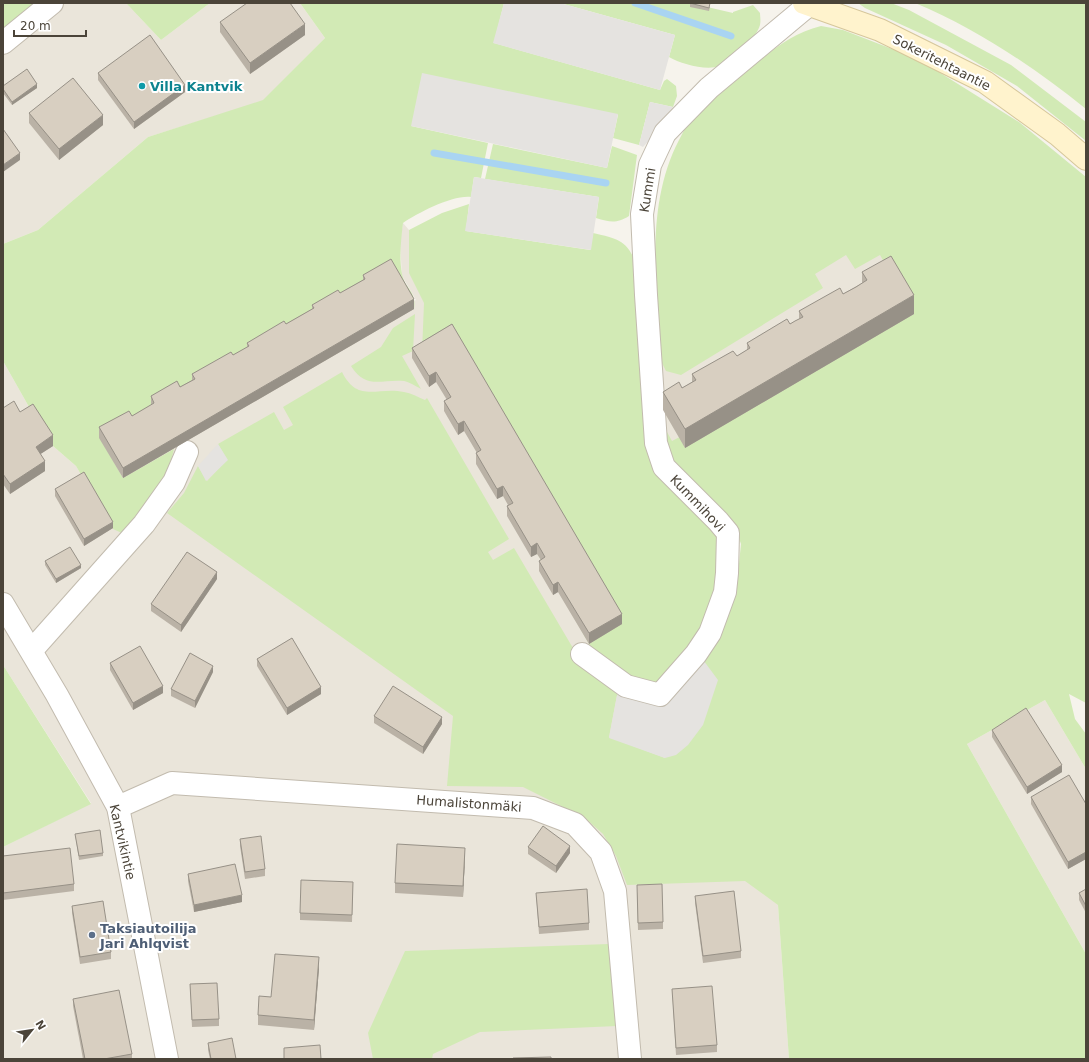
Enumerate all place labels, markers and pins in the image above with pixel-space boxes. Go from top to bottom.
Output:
place label: Villa Kantvik [150,79,243,94]
marker: Villa Kantvik [137,81,147,91]
place label: Taksiautoilija Jari Ahlqvist [99,921,197,951]
marker: Taksiautoilija Jari Ahlqvist [87,930,97,940]

